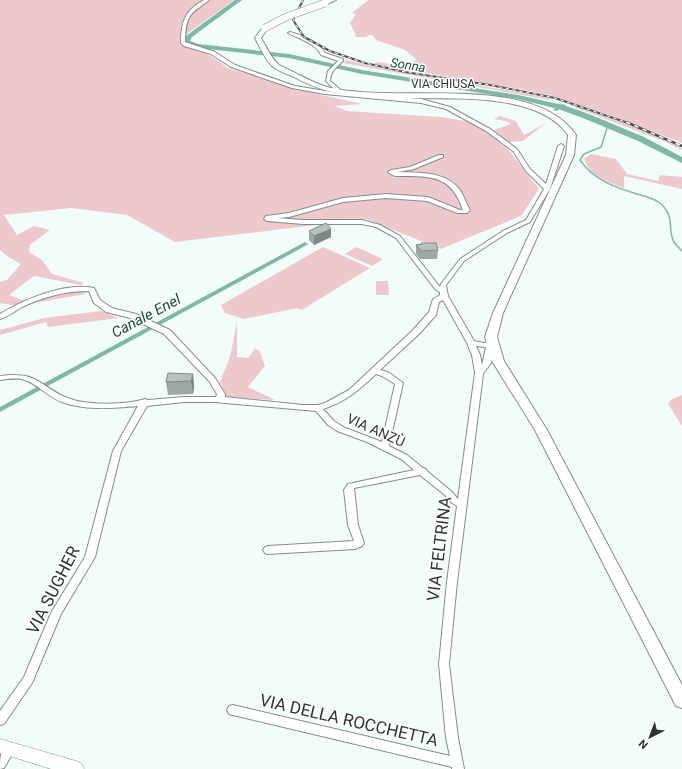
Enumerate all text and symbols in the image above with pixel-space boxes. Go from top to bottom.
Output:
water label: Sonna [389,55,427,75]
street label: VIA CHIUSA [411,77,475,91]
water label: Canale Enel [108,290,184,342]
street label: VIA ANZÙ [344,409,408,450]
street label: VIA FELTRINA [423,495,455,603]
street label: VIA SUGHER [22,542,84,637]
street label: VIA DELLA ROCCHETTA [258,690,440,750]
north arrow [630,717,670,757]
text: N [636,736,651,751]

